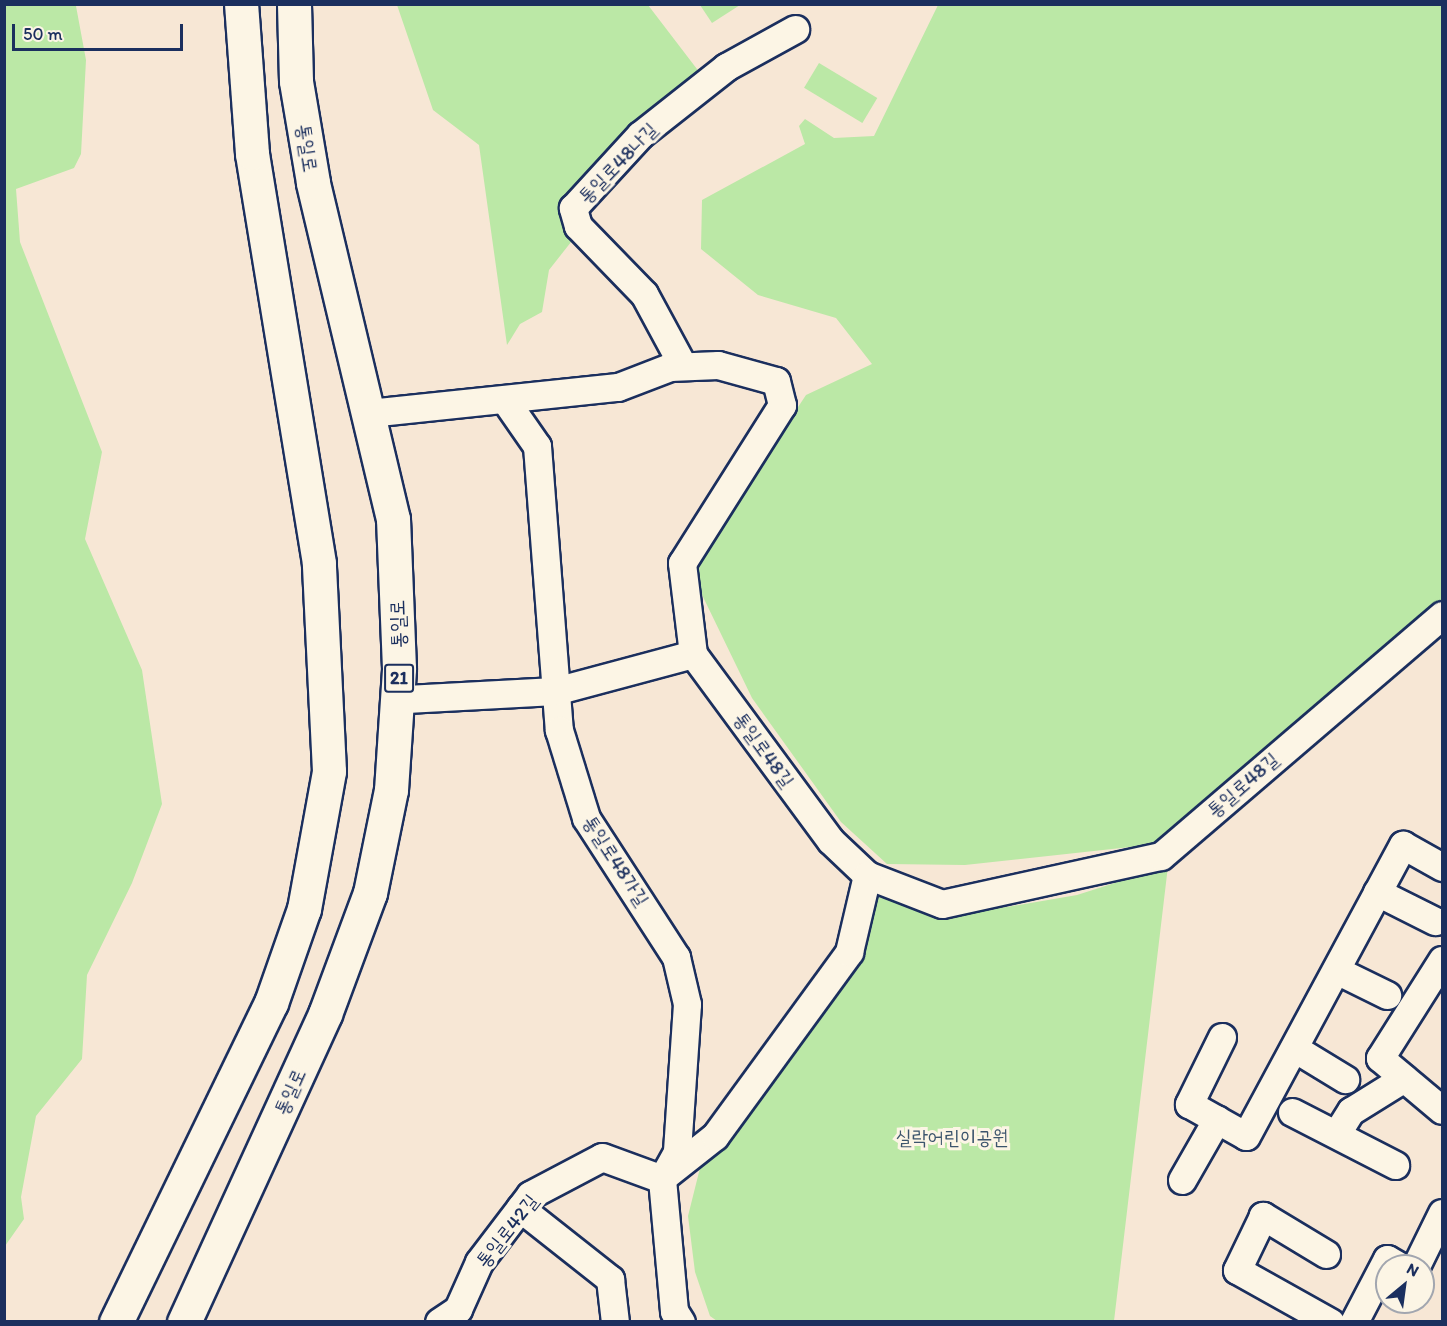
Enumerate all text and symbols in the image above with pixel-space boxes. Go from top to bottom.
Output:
scale bar [15,12,186,50]
text: 50 m [23,23,63,45]
street label: 통일로48나길 [573,117,663,209]
street label: 통일로 [291,122,323,174]
street label: 통일로 [385,599,411,649]
road number: 21 [384,663,414,693]
street label: 통일로48길 [729,708,799,792]
street label: 통일로48길 [1202,747,1284,823]
street label: 통일로48가길 [578,811,654,911]
street label: 통일로 [269,1065,311,1119]
park label: 실락어린이공원 [896,1125,1008,1149]
street label: 통일로42길 [471,1189,543,1273]
north arrow [1375,1254,1435,1314]
text: N [1404,1259,1422,1280]

